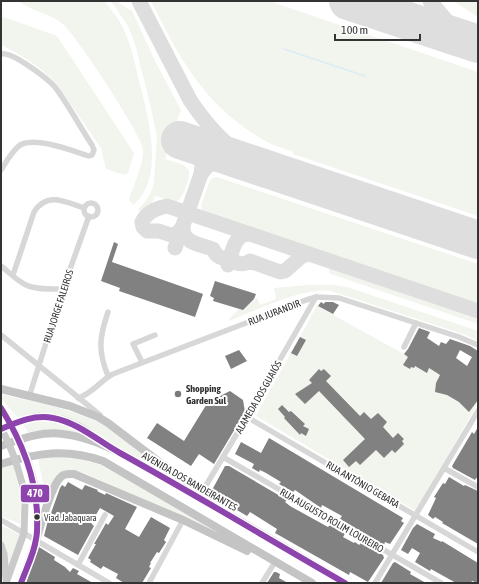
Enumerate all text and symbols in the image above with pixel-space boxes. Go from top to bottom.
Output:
scale bar [335,16,420,42]
text: 100 m [341,23,368,37]
street label: RUA JORGE FALEIROS [41,268,76,344]
street label: RUA JURANDIR [246,297,302,327]
street label: ALAMEDA DOS GUAIÓS [233,359,284,436]
place label: Shopping Garden Sul [186,383,226,406]
marker: Shopping Garden Sul [173,389,183,399]
street label: AVENIDA DOS BANDEIRANTES [140,450,239,513]
street label: RUA ANTÔNIO GEBARA [324,459,401,510]
line badge: 470 [20,484,50,503]
street label: RUA AUGUSTO ROLIM LOUREIRO [278,486,386,555]
text: 470 [26,487,43,499]
marker: Viad. Jabaquara [32,512,42,522]
place label: Viad. Jabaquara [44,513,97,523]

